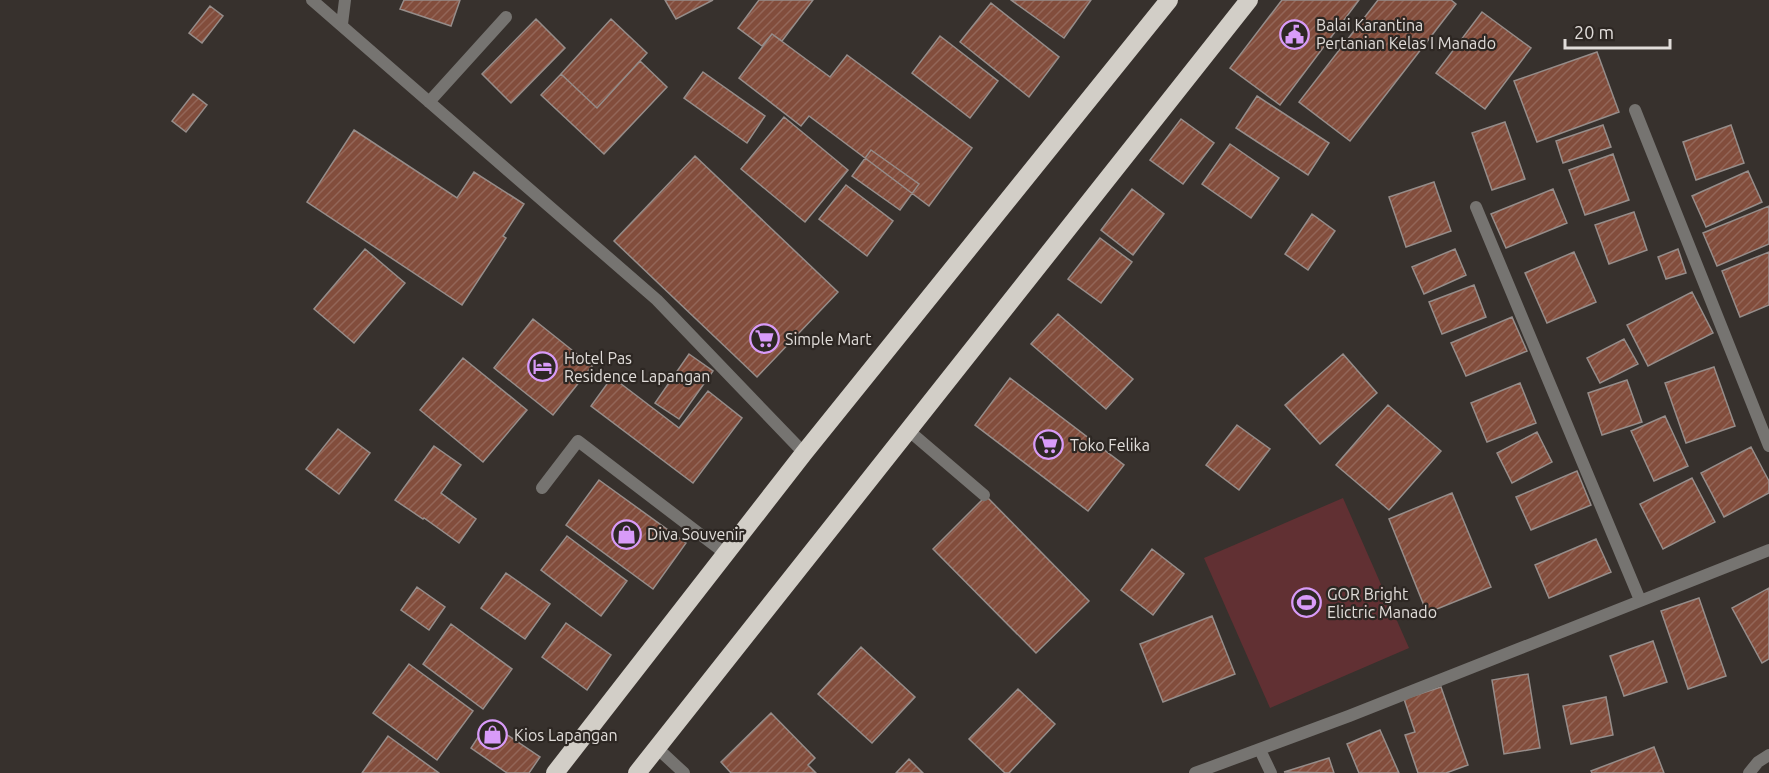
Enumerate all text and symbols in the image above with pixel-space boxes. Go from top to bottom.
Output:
scale bar [1565,12,1670,50]
place label: Balai Karantina Pertanian Kelas I Manado [1316,16,1496,52]
public building icon: Balai Karantina Pertanian Kelas I Manado [1279,18,1311,50]
text: 20 m [1574,22,1614,42]
supermarket icon: Simple Mart [748,323,780,355]
place label: Simple Mart [785,330,872,348]
place label: Hotel Pas Residence Lapangan [564,349,710,385]
hotel icon: Hotel Pas Residence Lapangan [527,351,559,383]
supermarket icon: Toko Felika [1033,429,1065,461]
place label: Toko Felika [1070,436,1150,454]
shop icon: Diva Souvenir [610,518,642,550]
place label: Diva Souvenir [647,525,744,543]
place label: GOR Bright Elictric Manado [1327,585,1437,621]
sports icon: GOR Bright Elictric Manado [1290,587,1322,619]
shop icon: Kios Lapangan [477,719,509,751]
place label: Kios Lapangan [514,726,618,744]

